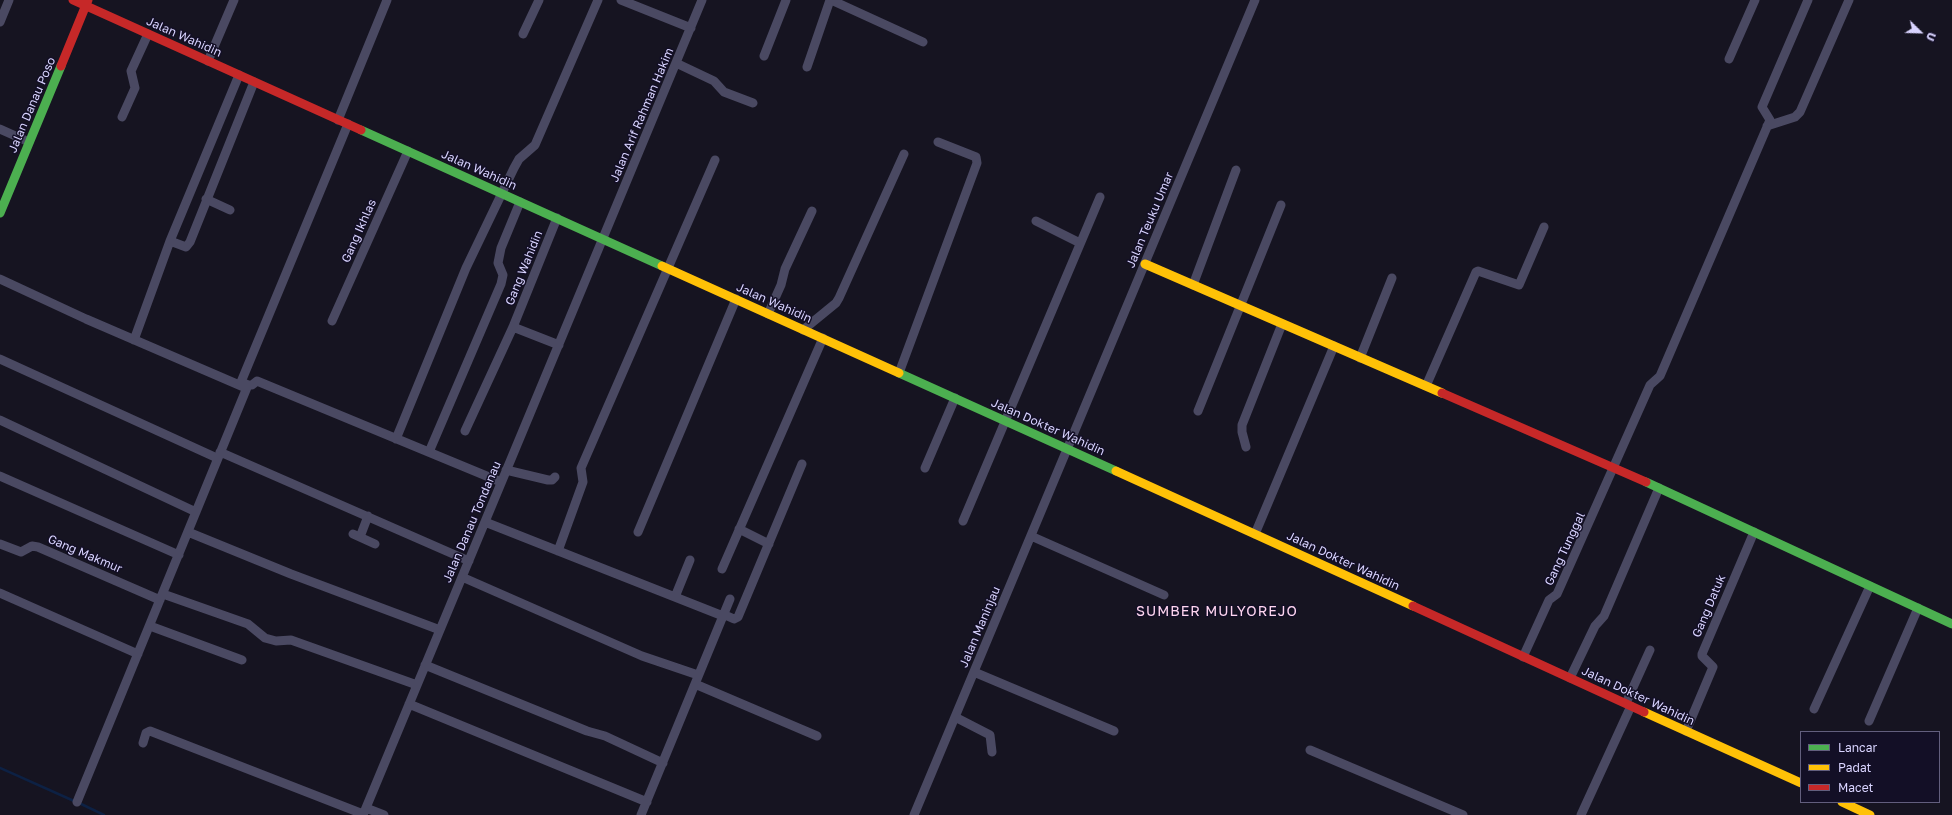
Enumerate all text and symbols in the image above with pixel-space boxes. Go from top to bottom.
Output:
north arrow [1900,12,1940,52]
street label: Jalan Wahidin [144,14,224,60]
text: U [1924,31,1939,43]
street label: Jalan Arif Rahman Hakim [607,46,677,184]
street label: Jalan Danau Poso [5,55,59,155]
street label: Jalan Wahidin [439,147,519,193]
street label: Jalan Teuku Umar [1123,170,1177,270]
street label: Gang Ikhlas [339,197,379,265]
street label: Gang Wahidin [502,228,546,308]
street label: Jalan Wahidin [734,280,814,326]
street label: Jalan Dokter Wahidin [989,395,1107,459]
street label: Jalan Danau Tondanau [440,459,504,585]
street label: Gang Tunggal [1542,510,1588,588]
street label: Jalan Dokter Wahidin [1284,529,1402,593]
street label: Gang Makmur [46,532,124,576]
street label: Gang Datuk [1689,572,1729,640]
street label: Jalan Maninjau [956,584,1004,670]
district label: SUMBER MULYOREJO [1136,604,1298,620]
street label: Jalan Dokter Wahidin [1579,664,1697,728]
legend [1800,731,1940,803]
text: Lancar [1838,740,1877,755]
text: Padat [1838,760,1871,775]
text: Macet [1838,780,1873,795]

